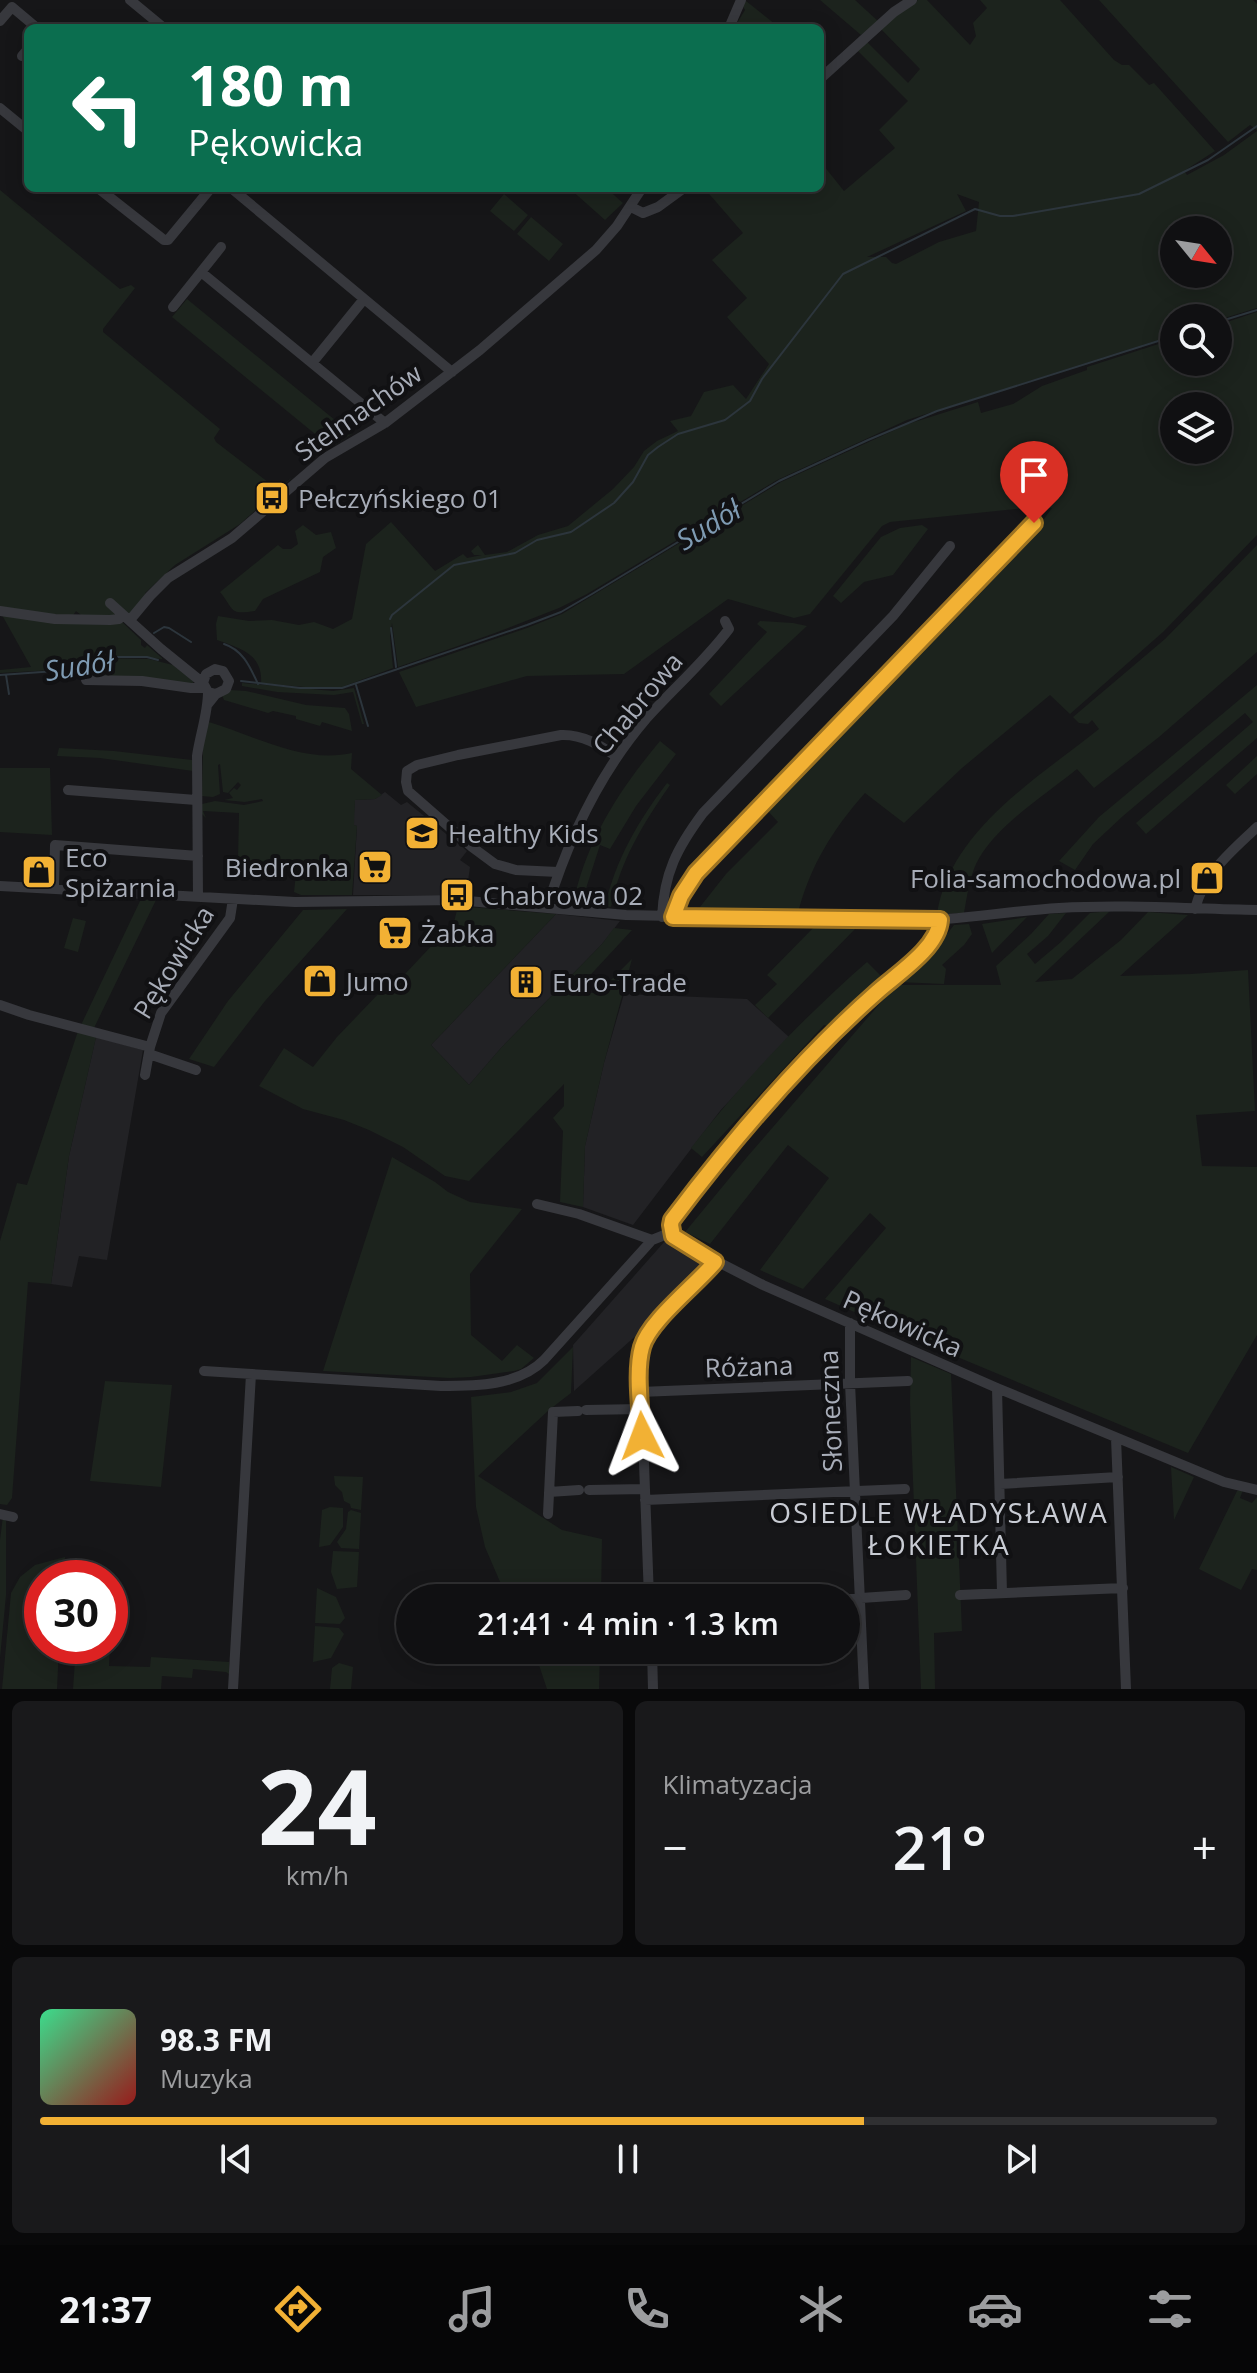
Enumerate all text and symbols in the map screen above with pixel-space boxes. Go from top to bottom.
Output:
text: 180 m [188,46,354,122]
icon: left [56,56,160,160]
text: Pękowicka [188,118,364,167]
north arrow [1160,216,1232,288]
map controls [1160,216,1232,464]
button: search [1160,304,1232,376]
street label: Stelmachów [287,355,429,469]
button: layers [1160,392,1232,464]
pin [1000,441,1068,523]
icon: arrive [1012,453,1056,497]
bus stop icon: Pełczyńskiego 01 [253,479,291,517]
place label: Pełczyńskiego 01 [298,480,502,516]
water label: Sudół [669,489,749,558]
water label: Sudół [42,641,118,689]
street label: Chabrowa [584,644,690,762]
school or university icon: Healthy Kids [403,814,441,852]
place label: Healthy Kids [448,815,599,851]
place label: Eco Spiżarnia [65,839,176,905]
supermarket icon: Biedronka [356,848,394,886]
place label: Biedronka [225,849,349,885]
shop icon: Eco Spiżarnia [20,853,58,891]
shop icon: Folia-samochodowa.pl [1188,859,1226,897]
place label: Folia-samochodowa.pl [910,860,1181,896]
bus stop icon: Chabrowa 02 [438,876,476,914]
place label: Chabrowa 02 [483,877,643,913]
street label: Pękowicka [124,899,222,1025]
supermarket icon: Żabka [376,914,414,952]
place label: Żabka [421,915,494,951]
shop icon: Jumo [301,962,339,1000]
place label: Jumo [343,963,409,999]
building icon: Euro-Trade [507,963,545,1001]
place label: Euro-Trade [552,964,687,1000]
street label: Pękowicka [838,1281,968,1365]
street label: Różana [704,1346,794,1386]
street label: Słoneczna [810,1349,850,1473]
position arrow [600,1394,684,1478]
district label: OSIEDLE WŁADYSŁAWA ŁOKIETKA [769,1493,1109,1563]
speed limit sign: 30 [24,1560,128,1664]
text: 21:41 · 4 min · 1.3 km [477,1603,779,1644]
text: 24 [258,1734,377,1875]
text: Klimatyzacja [663,1766,812,1802]
text: 21° [893,1806,987,1888]
text: − [663,1817,688,1877]
text: + [1192,1817,1217,1877]
text: km/h [286,1857,349,1893]
text: 98.3 FM [160,2019,273,2060]
text: Muzyka [160,2060,253,2096]
icon: previous [214,2137,258,2181]
icon: pause [606,2137,650,2181]
icon: next [999,2137,1043,2181]
icon: directions [270,2281,326,2337]
icon: music [444,2281,500,2337]
icon: phone [619,2281,675,2337]
icon: climate [793,2281,849,2337]
icon: car [967,2281,1023,2337]
icon: filters [1142,2281,1198,2337]
text: 21:37 [59,2285,152,2334]

